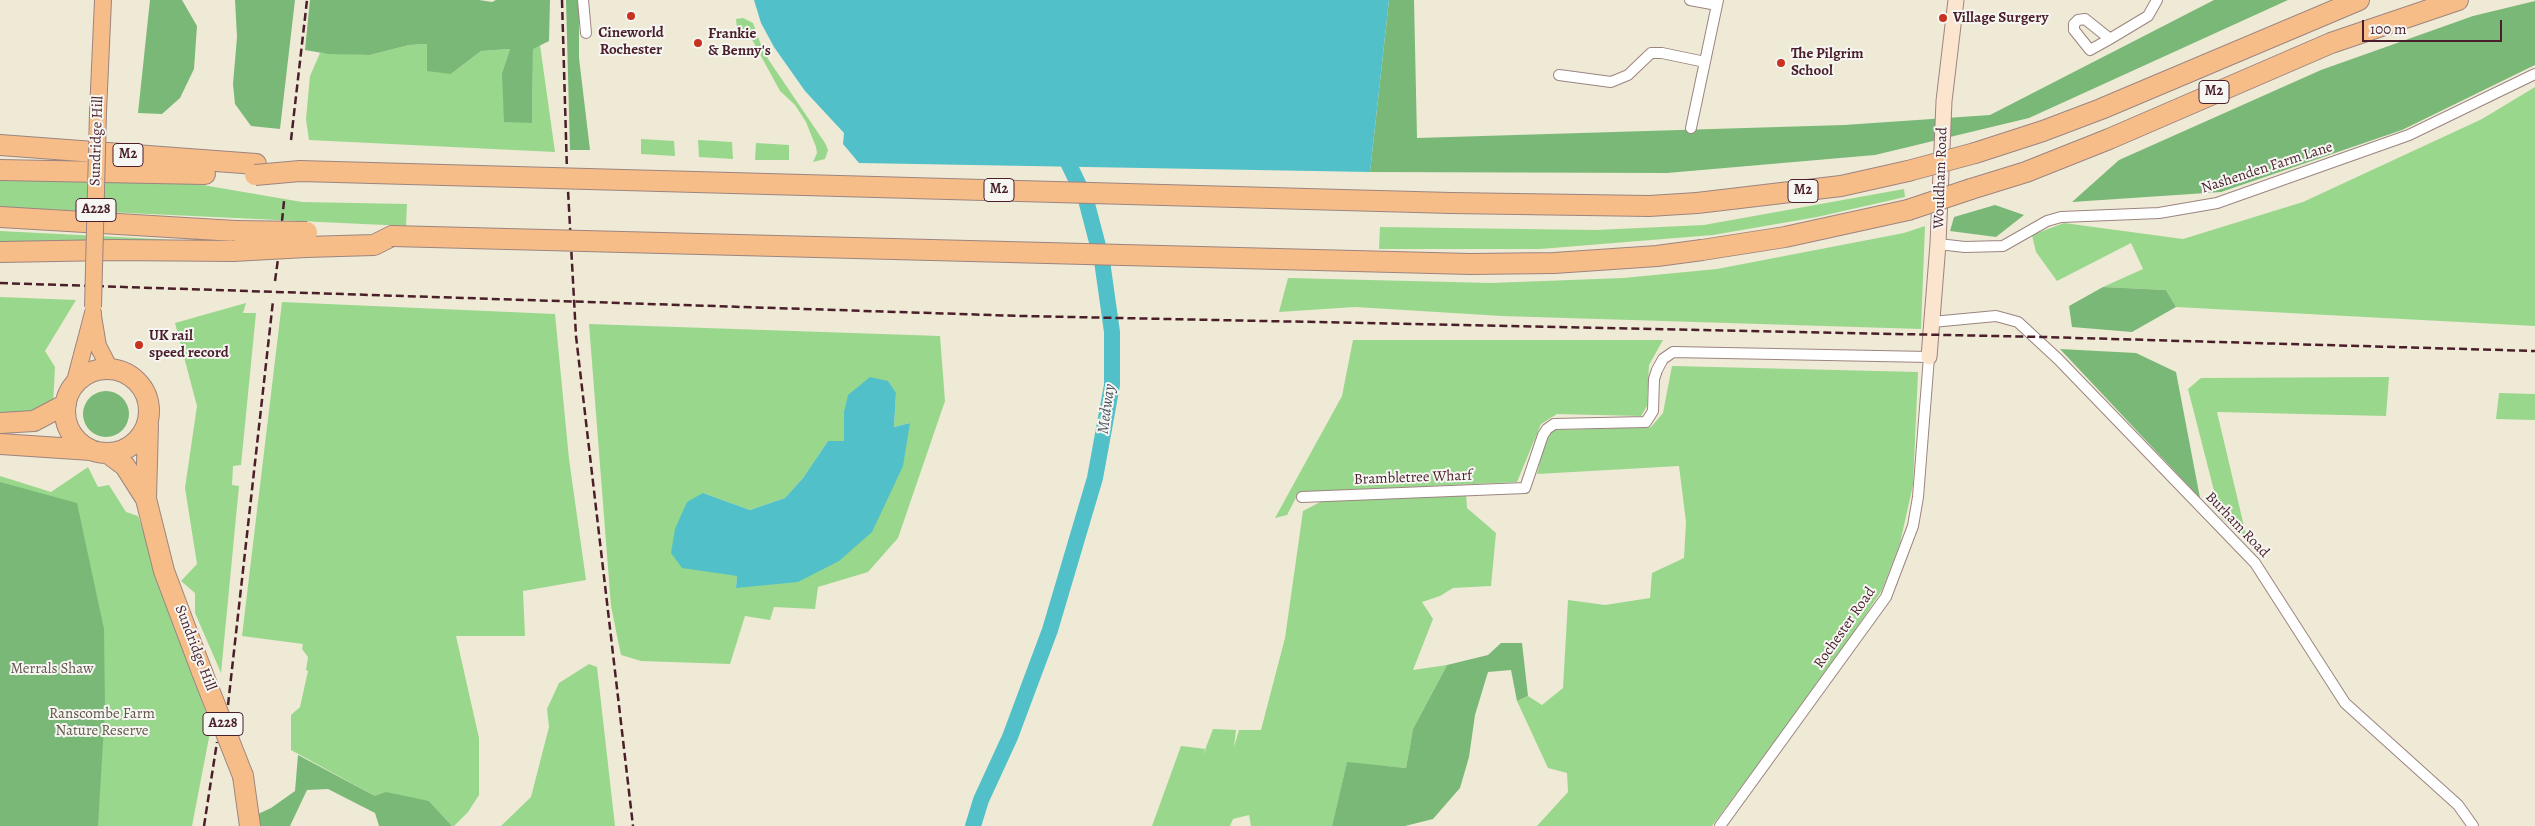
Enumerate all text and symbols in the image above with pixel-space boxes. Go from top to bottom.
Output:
place label: Village Surgery [1953,9,2049,27]
marker: Cineworld Rochester [625,10,637,22]
scale bar [2365,10,2505,42]
marker: Village Surgery [1937,12,1949,24]
text: 100 m [2370,19,2407,39]
place label: Cineworld Rochester [598,24,664,59]
place label: Frankie & Benny's [708,25,771,60]
marker: Frankie & Benny's [692,37,704,49]
place label: The Pilgrim School [1791,45,1864,80]
marker: The Pilgrim School [1775,57,1787,69]
road number: M2 [2199,80,2229,104]
street label: Sundridge Hill [86,96,108,186]
street label: Wouldham Road [1930,127,1952,229]
street label: Nashenden Farm Lane [2199,138,2335,198]
road number: M2 [113,144,143,166]
road number: M2 [984,178,1014,202]
road number: M2 [1788,180,1818,202]
road number: A228 [76,198,116,222]
place label: UK rail speed record [149,327,229,362]
marker: UK rail speed record [133,339,145,351]
water label: Medway [1094,383,1120,435]
street label: Brambletree Wharf [1354,467,1472,489]
street label: Burham Road [2201,488,2273,562]
street label: Rochester Road [1810,584,1880,672]
street label: Sundridge Hill [170,603,220,693]
park label: Merrals Shaw [10,660,94,678]
park label: Ranscombe Farm Nature Reserve [49,705,155,740]
road number: A228 [203,712,243,736]

